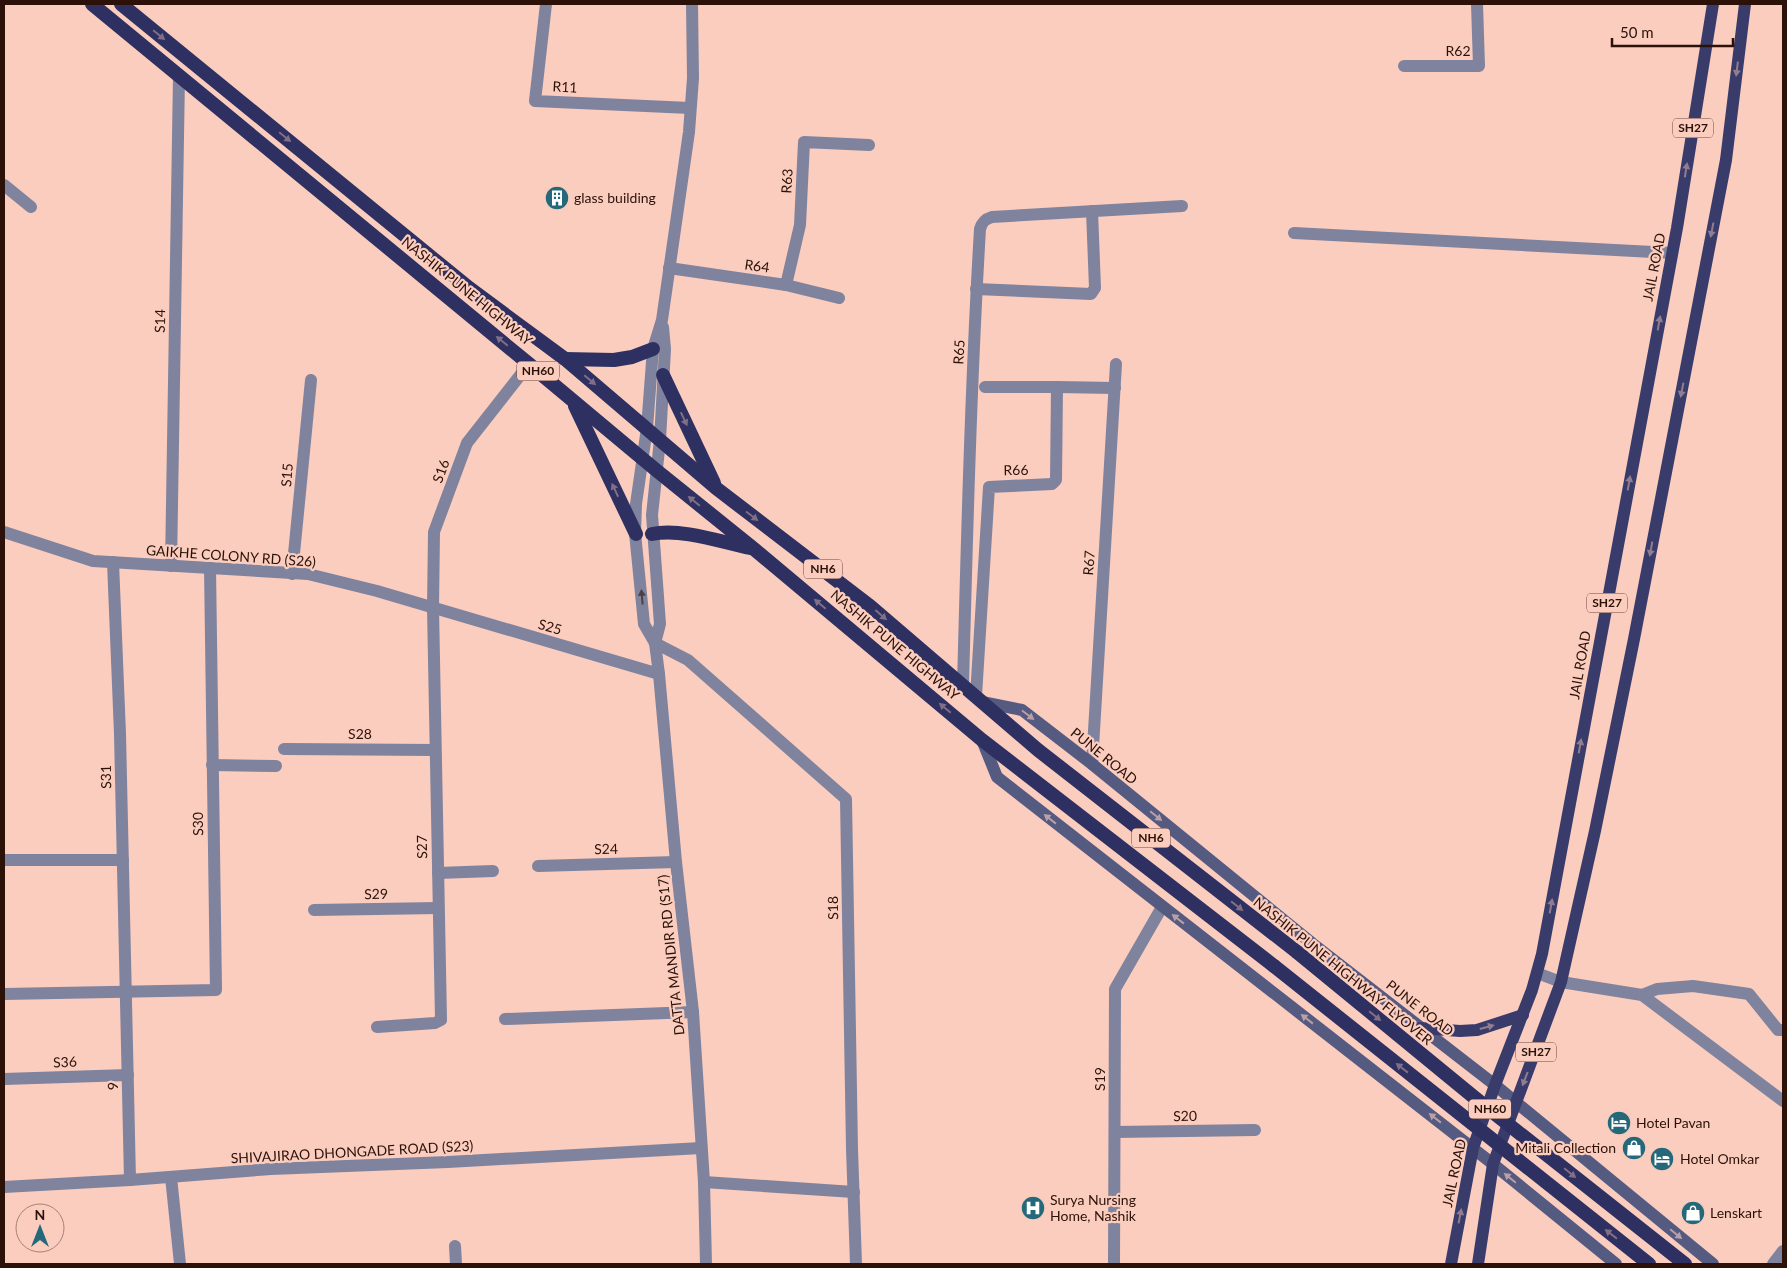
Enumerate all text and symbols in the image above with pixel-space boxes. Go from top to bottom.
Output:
scale bar [1612,15,1733,47]
text: 50 m [1620,23,1654,41]
one-way arrow [152,29,165,40]
street label: R62 [1445,42,1471,59]
one-way arrow [1733,62,1741,78]
street label: R11 [552,77,578,96]
road number: SH27 [1673,119,1713,138]
one-way arrow [278,132,291,143]
one-way arrow [1682,162,1690,178]
street label: R63 [777,168,796,194]
building icon: glass building [544,185,570,211]
place label: glass building [574,189,656,206]
one-way arrow [1708,222,1716,238]
street label: JAIL ROAD [1639,231,1668,303]
street label: NASHIK PUNE HIGHWAY [399,233,536,349]
street label: R64 [744,255,771,276]
street label: S14 [151,309,168,333]
one-way arrow [1655,315,1663,331]
one-way arrow [496,336,509,347]
street label: R65 [949,339,968,365]
road number: NH60 [517,362,559,381]
one-way arrow [584,374,596,385]
one-way arrow [1678,382,1686,397]
one-way arrow [680,412,688,426]
street label: S16 [428,457,453,485]
street label: R66 [1003,461,1029,478]
street label: S15 [277,462,296,488]
one-way arrow [1626,474,1634,490]
one-way arrow [611,483,619,497]
one-way arrow [688,496,701,507]
one-way arrow [745,510,758,521]
street label: GAIKHE COLONY RD (S26) [146,541,317,570]
one-way arrow [1646,541,1654,557]
street label: R67 [1079,550,1098,576]
road number: NH6 [804,560,842,578]
street label: NASHIK PUNE HIGHWAY [827,586,963,704]
one-way arrow [637,589,645,605]
road number: SH27 [1587,594,1627,612]
one-way arrow [814,599,827,610]
one-way arrow [874,609,886,621]
street label: S25 [536,615,564,638]
street label: JAIL ROAD [1565,629,1594,701]
one-way arrow [938,703,951,714]
one-way arrow [1021,710,1035,720]
street label: PUNE ROAD [1068,724,1141,788]
street label: S28 [348,725,372,742]
one-way arrow [1577,737,1585,753]
street label: S31 [97,765,114,789]
one-way arrow [1149,811,1162,822]
street label: S30 [189,812,206,836]
one-way arrow [1043,814,1057,824]
road number: NH6 [1132,828,1170,848]
street label: S27 [413,835,430,859]
street label: S24 [594,840,618,857]
street label: DATTA MANDIR RD (S17) [654,874,687,1036]
street label: S29 [364,885,388,902]
street label: NASHIK PUNE HIGHWAY FLYOVER [1250,893,1436,1048]
street label: S18 [824,896,841,920]
one-way arrow [1547,897,1555,913]
one-way arrow [1230,900,1243,911]
one-way arrow [1172,914,1185,925]
street label: PUNE ROAD [1383,976,1457,1039]
one-way arrow [1368,1011,1381,1022]
one-way arrow [1300,1014,1313,1024]
one-way arrow [1480,1023,1495,1031]
road number: SH27 [1516,1042,1556,1062]
street label: S36 [53,1053,77,1070]
one-way arrow [1395,1062,1408,1073]
street label: S19 [1091,1067,1108,1091]
one-way arrow [1521,1072,1529,1087]
street label: 9 [104,1082,121,1090]
road number: NH60 [1469,1100,1511,1118]
street label: S20 [1173,1107,1197,1124]
hotel icon: Hotel Pavan [1606,1110,1632,1136]
one-way arrow [1429,1113,1442,1124]
place label: Hotel Pavan [1636,1114,1710,1131]
shop icon: Mitali Collection [1621,1135,1647,1161]
street label: SHIVAJIRAO DHONGADE ROAD (S23) [230,1137,474,1166]
street label: JAIL ROAD [1438,1137,1469,1209]
place label: Mitali Collection [1515,1139,1616,1156]
hotel icon: Hotel Omkar [1649,1146,1675,1172]
place label: Hotel Omkar [1680,1150,1759,1167]
one-way arrow [1563,1167,1576,1178]
one-way arrow [1504,1172,1517,1183]
place label: Surya Nursing Home, Nashik [1050,1191,1137,1224]
hospital icon: Surya Nursing Home, Nashik [1020,1195,1046,1221]
shop icon: Lenskart [1680,1200,1706,1226]
north arrow [15,1203,65,1253]
place label: Lenskart [1710,1204,1762,1221]
text: N [35,1206,45,1223]
one-way arrow [1457,1208,1465,1224]
one-way arrow [1605,1228,1618,1239]
one-way arrow [1669,1228,1682,1239]

